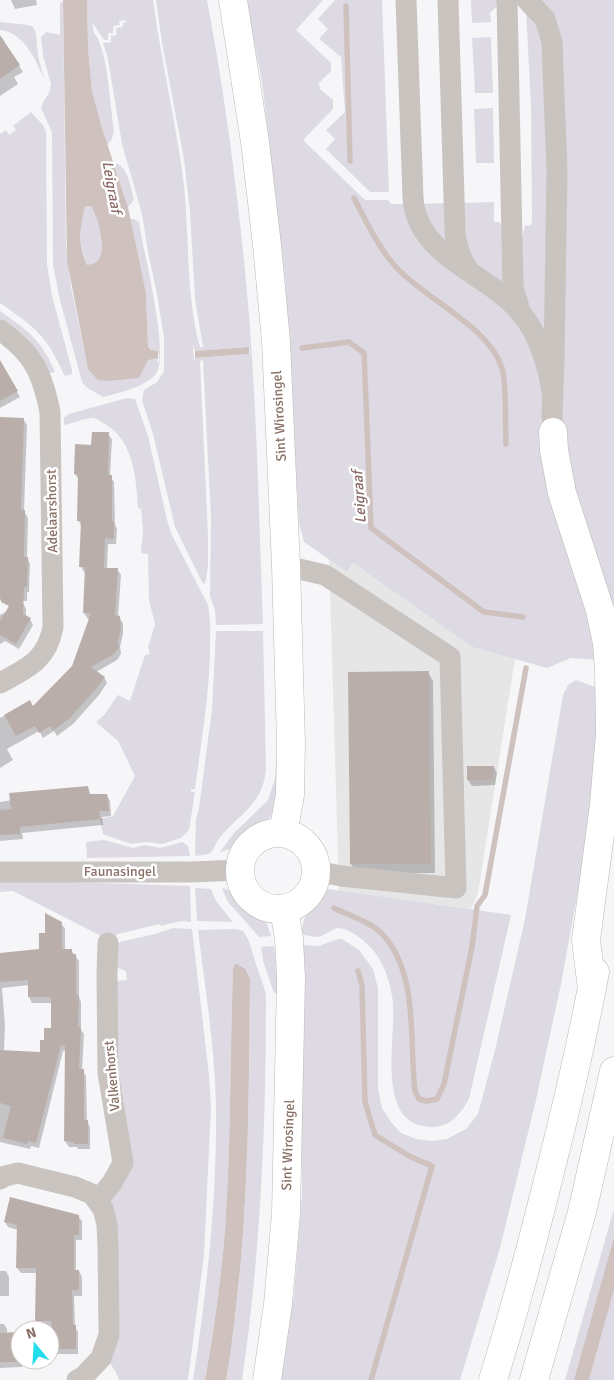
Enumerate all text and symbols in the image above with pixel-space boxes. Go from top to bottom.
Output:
water label: Leigraaf [99,160,126,218]
street label: Sint Wirosingel [268,370,290,462]
water label: Leigraaf [348,466,370,524]
street label: Adelaarshorst [43,469,61,553]
street label: Faunasingel [84,863,156,880]
street label: Valkenhorst [100,1040,124,1112]
street label: Sint Wirosingel [278,1099,298,1191]
north arrow [10,1320,60,1370]
text: N [24,1324,38,1343]

